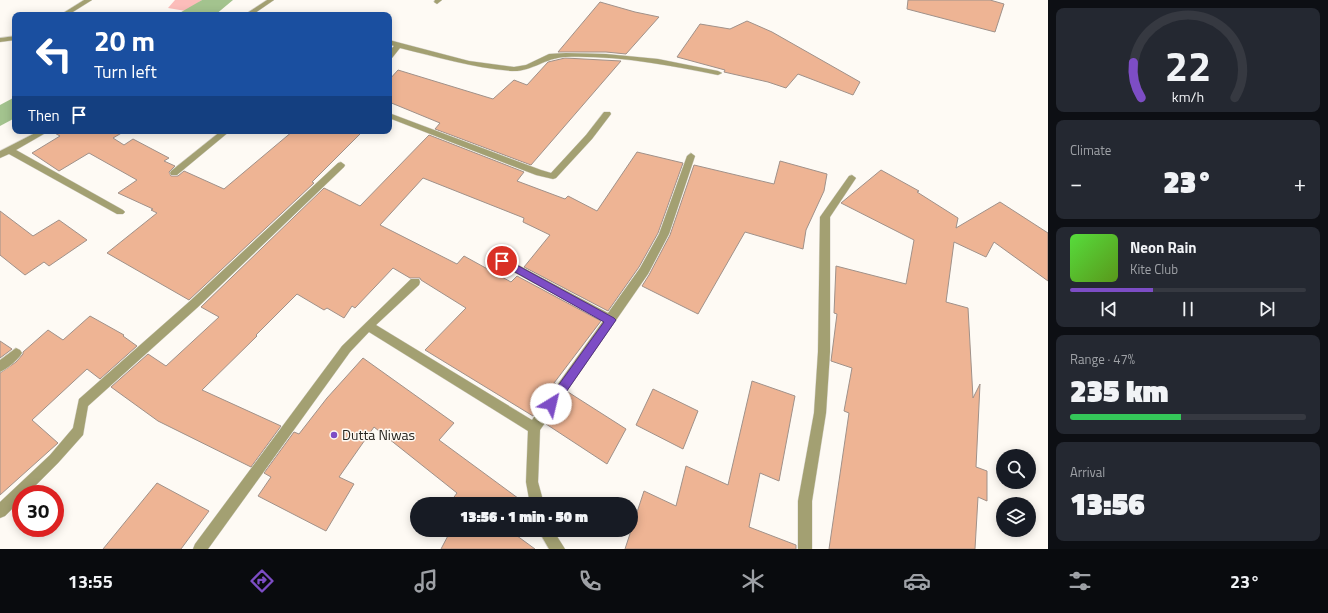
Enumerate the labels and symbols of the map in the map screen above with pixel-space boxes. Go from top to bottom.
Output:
pin [485,244,519,278]
position arrow [530,383,572,425]
place label: Dutta Niwas [342,424,415,445]
marker: Dutta Niwas [329,430,339,440]
speed limit sign: 30 [12,485,64,537]

